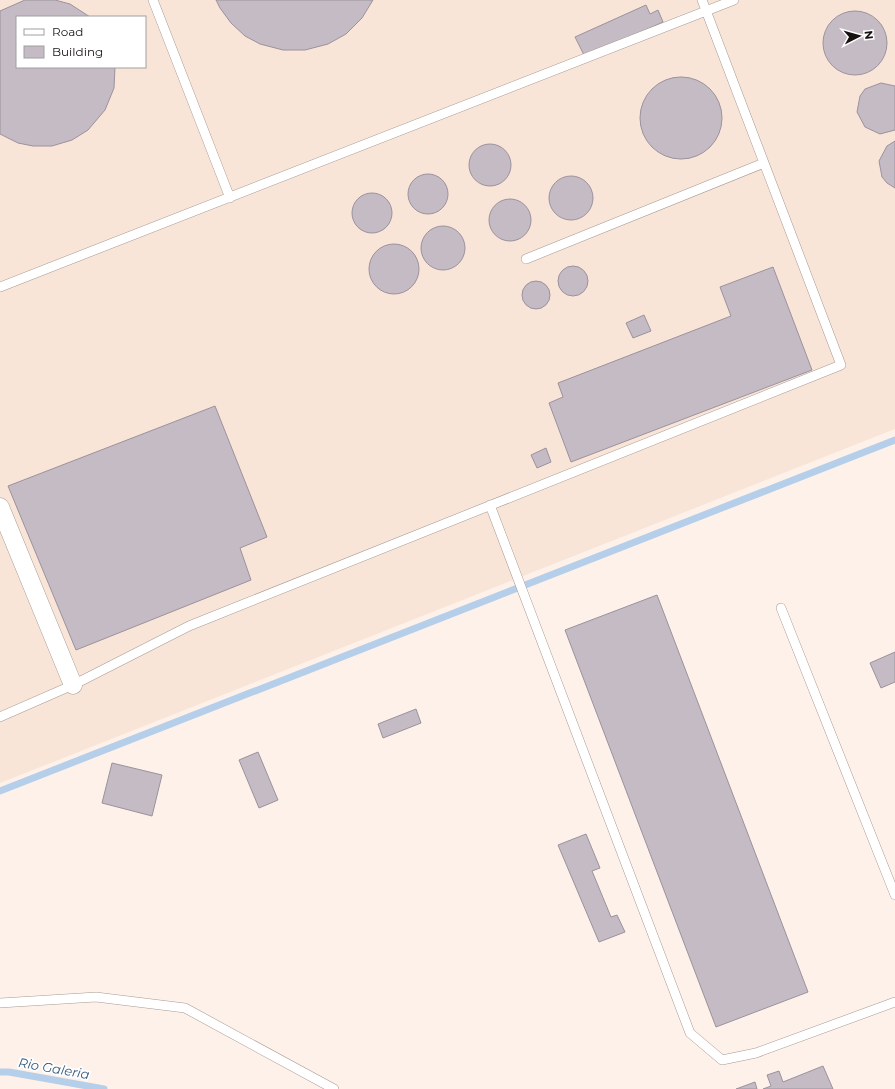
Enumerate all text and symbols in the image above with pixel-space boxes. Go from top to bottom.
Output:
legend [16,16,146,68]
north arrow [839,16,879,56]
text: Road [52,24,83,39]
text: N [862,30,876,40]
text: Building [52,44,103,59]
water label: Rio Galeria [17,1054,91,1082]

